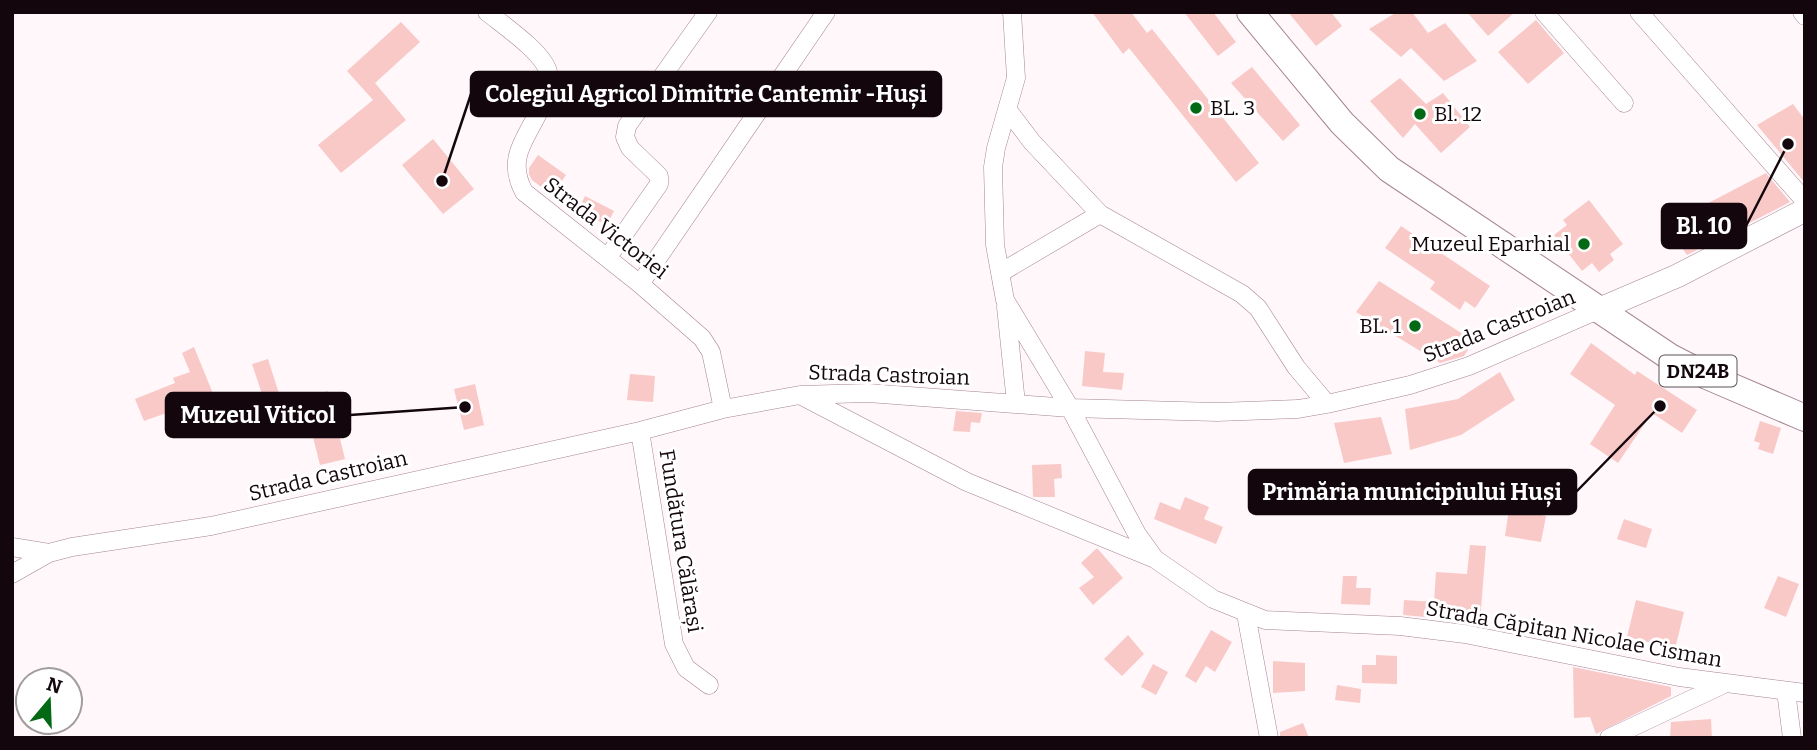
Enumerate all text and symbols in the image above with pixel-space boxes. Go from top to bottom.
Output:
callout: Colegiul Agricol Dimitrie Cantemir -Huși [471,72,941,116]
text: Colegiul Agricol Dimitrie Cantemir -Huși [485,80,927,110]
place label: BL. 3 [1210,95,1255,121]
marker: BL. 3 [1188,100,1204,116]
place label: Bl. 12 [1434,101,1482,127]
marker: Bl. 12 [1412,106,1428,122]
street label: Strada Victoriei [539,171,673,285]
callout: Bl. 10 [1662,204,1746,248]
text: Bl. 10 [1676,212,1732,240]
place label: Muzeul Eparhial [1411,231,1570,257]
marker: Muzeul Eparhial [1576,236,1592,252]
street label: Strada Castroian [1419,284,1579,368]
place label: BL. 1 [1359,313,1401,339]
marker: BL. 1 [1407,318,1423,334]
road number: DN24B [1660,356,1736,386]
street label: Strada Castroian [808,359,970,391]
callout: Muzeul Viticol [166,393,350,437]
text: Muzeul Viticol [180,401,336,429]
street label: Strada Castroian [246,445,410,507]
street label: Fundătura Călărași [654,448,708,634]
callout: Primăria municipiului Huși [1249,470,1576,514]
text: Primăria municipiului Huși [1262,478,1562,508]
street label: Strada Căpitan Nicolae Cisman [1424,595,1724,673]
north arrow [14,666,84,736]
text: N [44,672,65,699]

